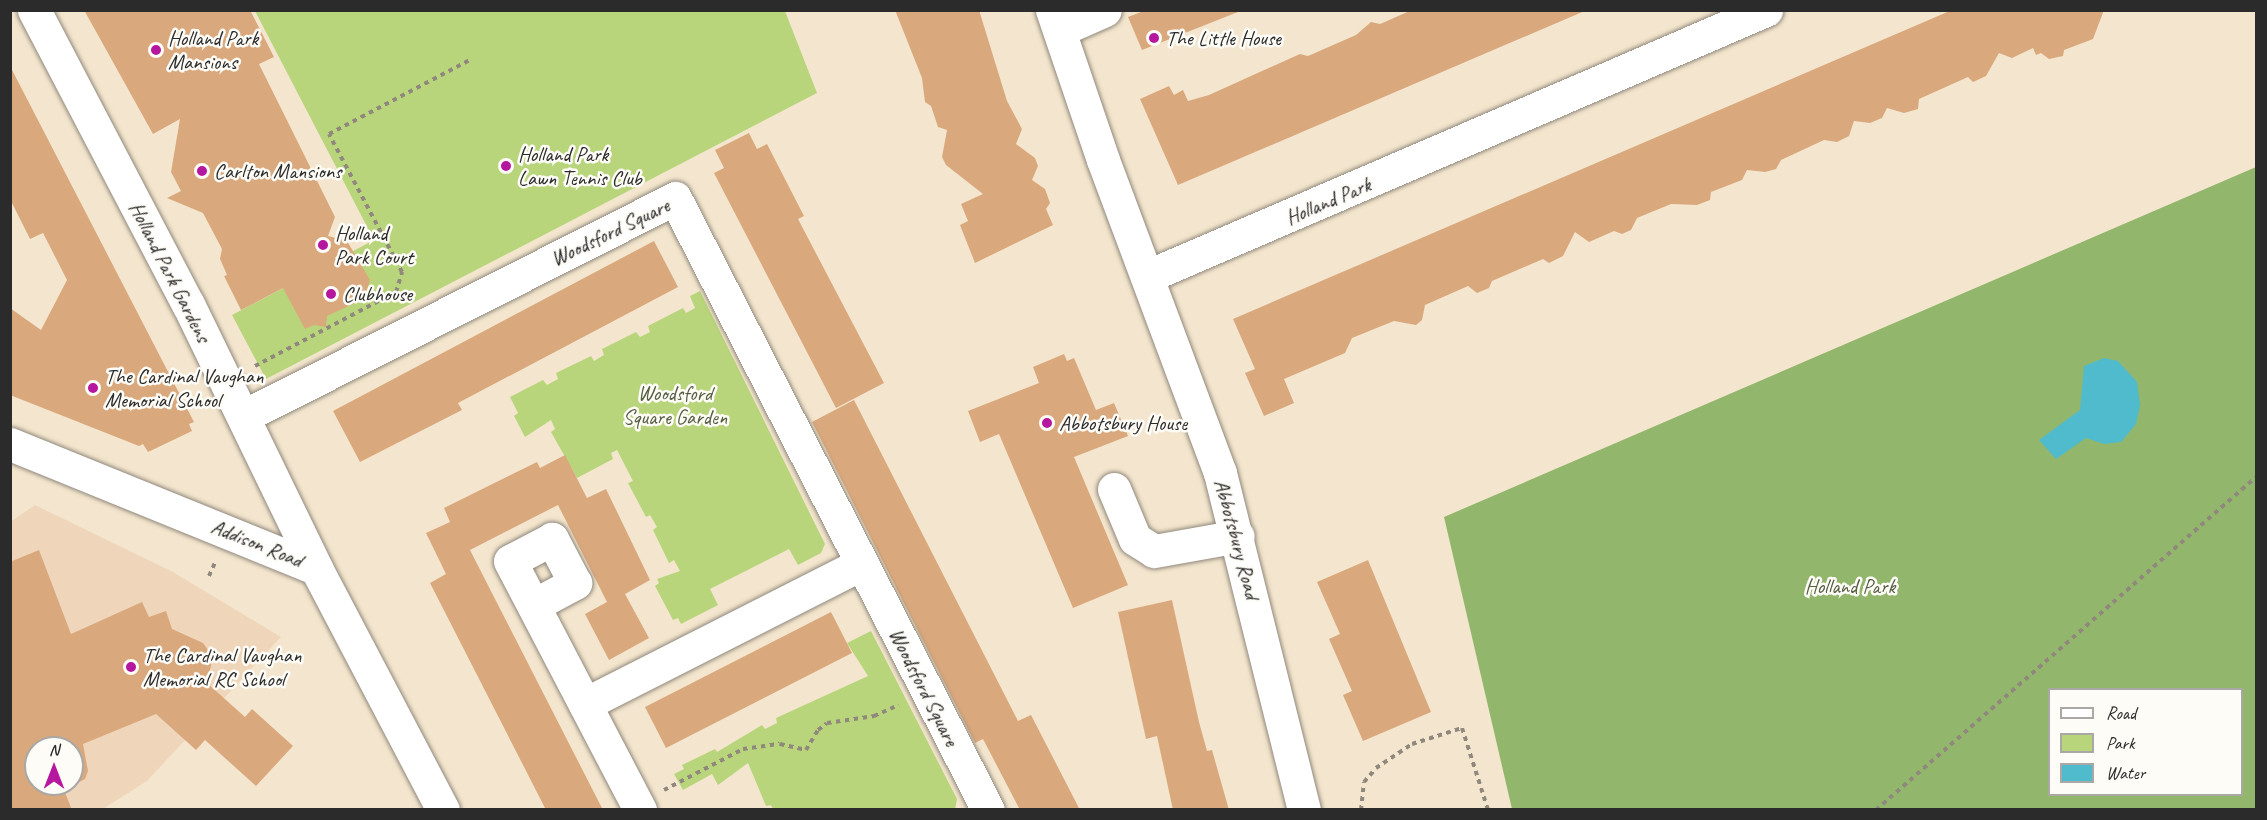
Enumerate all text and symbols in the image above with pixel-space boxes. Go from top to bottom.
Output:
place label: Holland Park Mansions [168,25,259,75]
place label: The Little House [1166,25,1281,51]
marker: The Little House [1147,31,1161,45]
marker: Holland Park Mansions [149,43,163,57]
place label: Holland Park Lawn Tennis Club [518,141,641,191]
place label: Carlton Mansions [214,158,342,184]
marker: Holland Park Lawn Tennis Club [499,159,513,173]
marker: Carlton Mansions [195,164,209,178]
street label: Holland Park [1281,172,1375,230]
street label: Woodsford Square [547,193,673,271]
street label: Holland Park Gardens [124,197,216,347]
place label: Holland Park Court [335,220,413,270]
marker: Holland Park Court [316,238,330,252]
place label: Clubhouse [343,281,412,307]
marker: Clubhouse [324,287,338,301]
place label: The Cardinal Vaughan Memorial School [105,363,263,413]
park label: Woodsford Square Garden [623,380,727,430]
marker: The Cardinal Vaughan Memorial School [86,381,100,395]
place label: Abbotsbury House [1059,410,1187,436]
marker: Abbotsbury House [1040,416,1054,430]
street label: Abbotsbury Road [1209,477,1265,601]
street label: Addison Road [208,513,306,573]
park label: Holland Park [1805,573,1895,599]
street label: Woodsford Square [884,624,964,750]
place label: The Cardinal Vaughan Memorial RC School [143,642,301,692]
marker: The Cardinal Vaughan Memorial RC School [124,660,138,674]
legend [2048,688,2243,796]
text: Road [2106,702,2136,724]
text: Park [2106,732,2135,754]
north arrow [24,736,84,796]
text: N [49,740,59,760]
text: Water [2106,762,2145,784]

